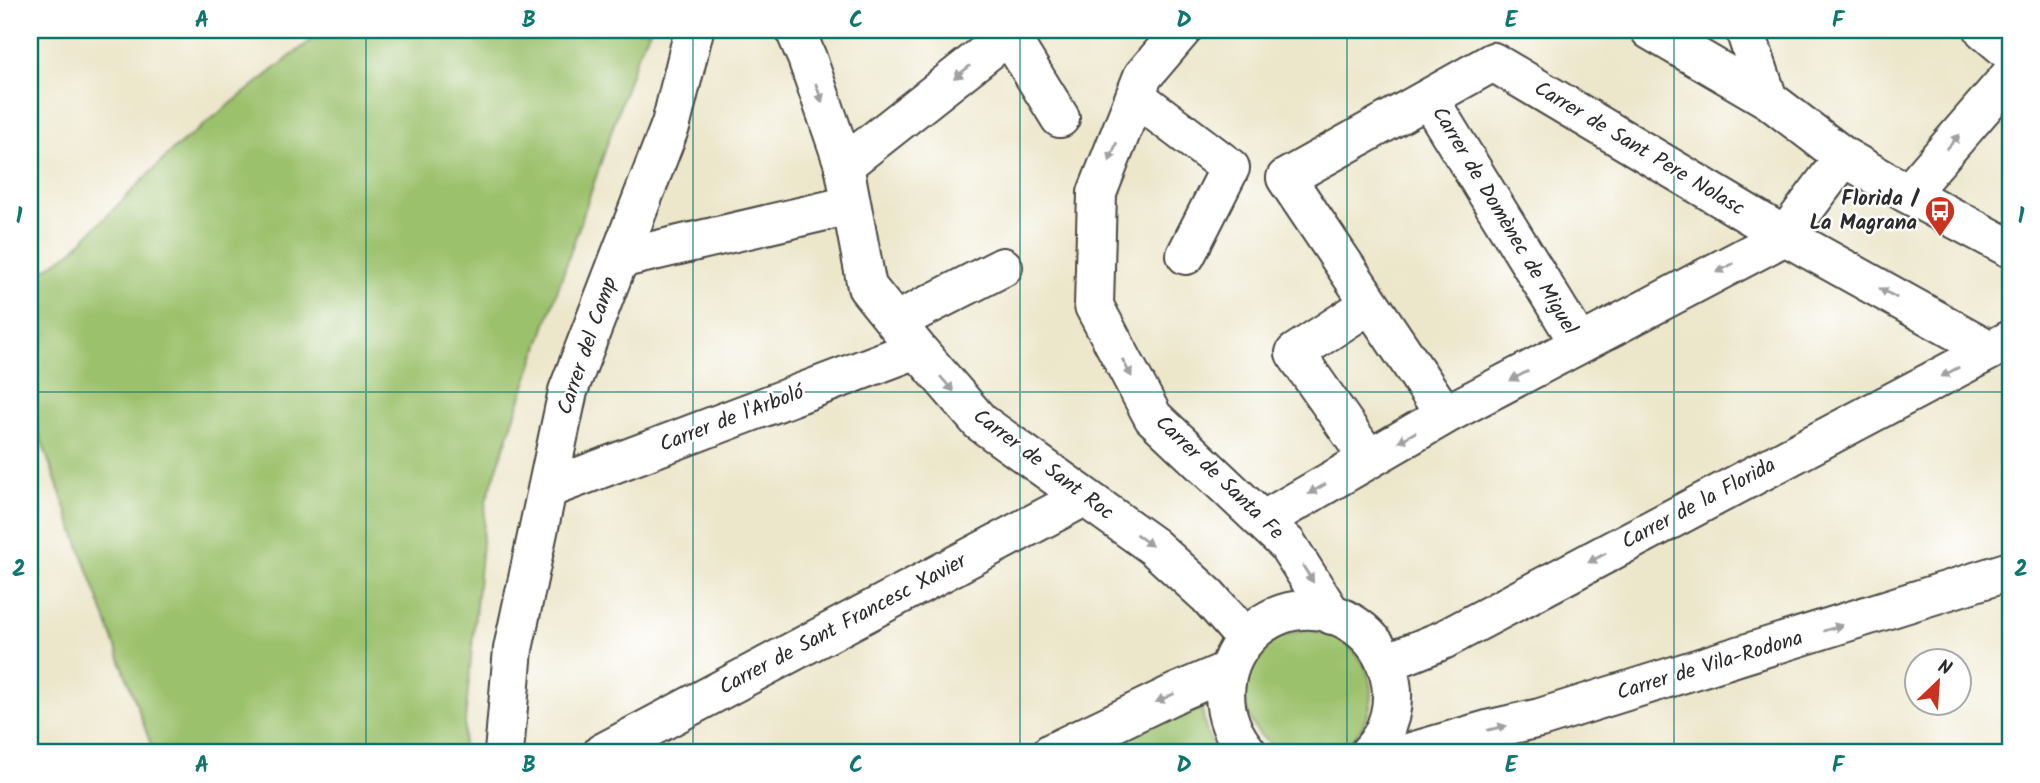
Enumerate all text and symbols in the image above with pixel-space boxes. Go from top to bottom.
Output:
text: A [195,3,209,39]
text: B [522,3,536,39]
text: C [849,3,863,39]
text: D [1176,3,1192,39]
text: E [1505,3,1519,39]
text: F [1832,3,1846,39]
one-way arrow [953,64,970,79]
street label: Carrer de Sant Pere Nolasc [1527,73,1751,225]
one-way arrow [814,83,825,104]
street label: Carrer de Domènec de Miguel [1423,100,1585,342]
one-way arrow [1945,134,1960,151]
one-way arrow [1108,141,1119,162]
place label: Florida / La Magrana [1809,183,1920,240]
bus stop icon: Florida / La Magrana [1923,194,1957,238]
text: 1 [16,199,23,235]
text: 1 [2018,199,2025,235]
one-way arrow [1715,262,1735,273]
street label: Carrer del Camp [549,273,627,419]
one-way arrow [1878,287,1898,299]
one-way arrow [1121,358,1133,378]
one-way arrow [1939,365,1959,377]
one-way arrow [1509,370,1529,381]
one-way arrow [939,375,955,393]
street label: Carrer de l'Arboló [655,376,811,462]
street label: Carrer de Sant Roc [965,401,1121,529]
street label: Carrer de Santa Fe [1147,408,1291,549]
one-way arrow [1397,431,1417,443]
street label: Carrer de la Florida [1616,449,1782,559]
one-way arrow [1307,483,1326,496]
one-way arrow [1135,533,1153,547]
street label: Carrer de Sant Francesc Xavier [713,545,973,704]
text: 2 [12,552,26,588]
one-way arrow [1587,552,1607,564]
text: 2 [2014,552,2028,588]
one-way arrow [1301,564,1314,583]
street label: Carrer de Vila-Rodona [1613,622,1807,710]
one-way arrow [1822,622,1843,632]
north arrow [1904,646,1974,716]
text: N [1933,652,1956,685]
one-way arrow [1155,692,1175,704]
one-way arrow [1486,722,1508,733]
text: A [195,748,209,783]
text: B [522,748,536,783]
text: C [849,748,863,783]
text: D [1176,748,1192,783]
text: E [1505,748,1519,783]
text: F [1832,748,1846,783]

